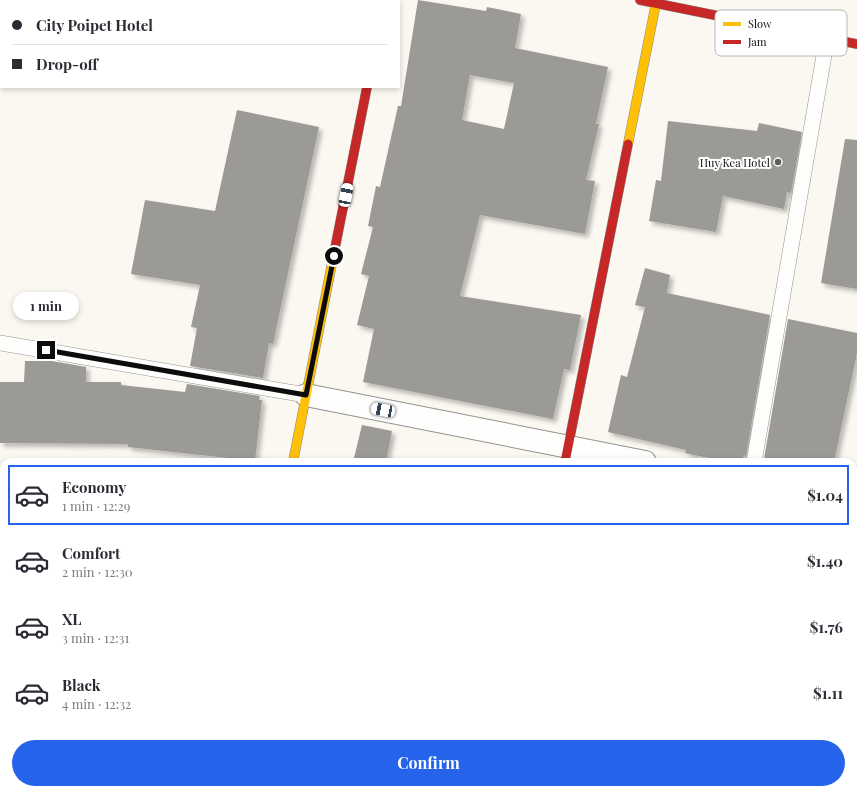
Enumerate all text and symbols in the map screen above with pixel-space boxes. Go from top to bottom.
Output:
legend [715,10,847,56]
text: City Poipet Hotel [36,15,153,35]
text: Slow [748,16,772,31]
text: Jam [747,34,767,49]
text: Drop-off [36,54,98,74]
place label: Huy Kea Hotel [700,155,770,170]
marker: Huy Kea Hotel [773,157,783,167]
car [338,182,354,208]
route start [325,247,343,265]
callout: 1 min [13,292,79,320]
text: 1 min [30,297,62,314]
route end [37,341,55,359]
car [370,402,396,418]
icon: car [14,477,50,513]
text: Economy [62,477,126,497]
text: $1.04 [807,485,843,505]
text: 1 min · 12:29 [62,497,130,514]
icon: car [14,543,50,579]
text: Comfort [62,543,120,563]
text: $1.40 [807,551,843,571]
text: 2 min · 12:30 [62,563,133,580]
icon: car [14,609,50,645]
text: XL [62,609,82,629]
text: $1.76 [810,617,843,637]
text: 3 min · 12:31 [62,629,129,646]
icon: car [14,675,50,711]
text: Black [62,675,101,695]
text: $1.11 [813,683,843,703]
text: 4 min · 12:32 [62,695,131,712]
button: Confirm [12,740,845,786]

